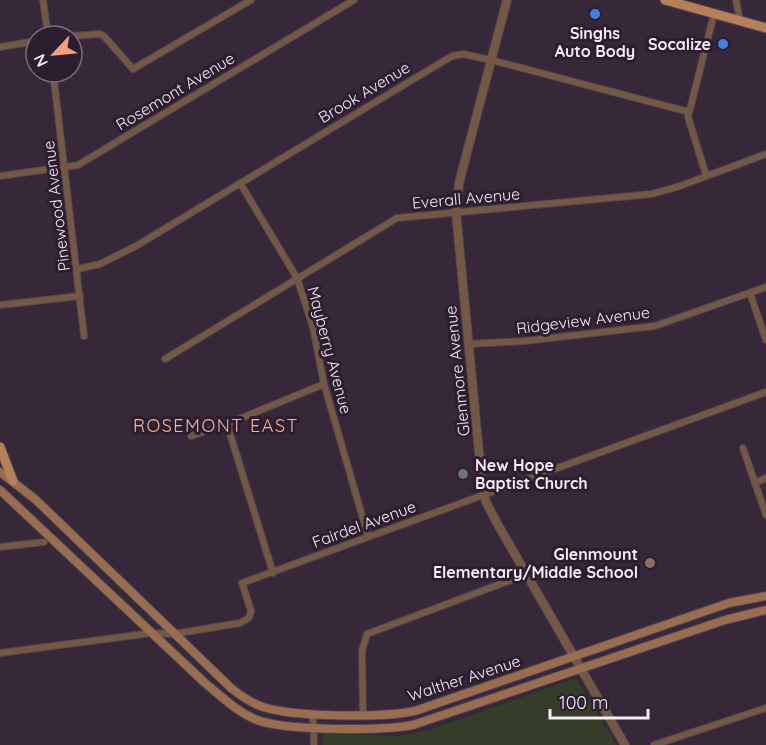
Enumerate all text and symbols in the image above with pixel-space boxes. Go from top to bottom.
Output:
marker: Singhs Auto Body [588,7,602,21]
place label: Singhs Auto Body [555,23,635,61]
north arrow [24,24,84,84]
place label: Socalize [648,34,711,54]
marker: Socalize [716,37,730,51]
street label: Rosemont Avenue [112,48,238,134]
text: N [29,51,52,70]
street label: Brook Avenue [315,57,413,127]
street label: Pinewood Avenue [38,140,74,272]
street label: Everall Avenue [411,183,521,213]
street label: Mayberry Avenue [303,284,357,416]
street label: Ridgeview Avenue [515,302,651,338]
street label: Glenmore Avenue [440,305,474,437]
district label: ROSEMONT EAST [133,414,299,437]
place label: New Hope Baptist Church [475,455,588,493]
marker: New Hope Baptist Church [456,467,470,481]
street label: Fairdel Avenue [309,496,419,552]
place label: Glenmount Elementary/Middle School [433,544,638,582]
marker: Glenmount Elementary/Middle School [643,556,657,570]
street label: Walther Avenue [405,650,523,706]
scale bar [550,682,648,720]
text: 100 m [559,691,608,714]

